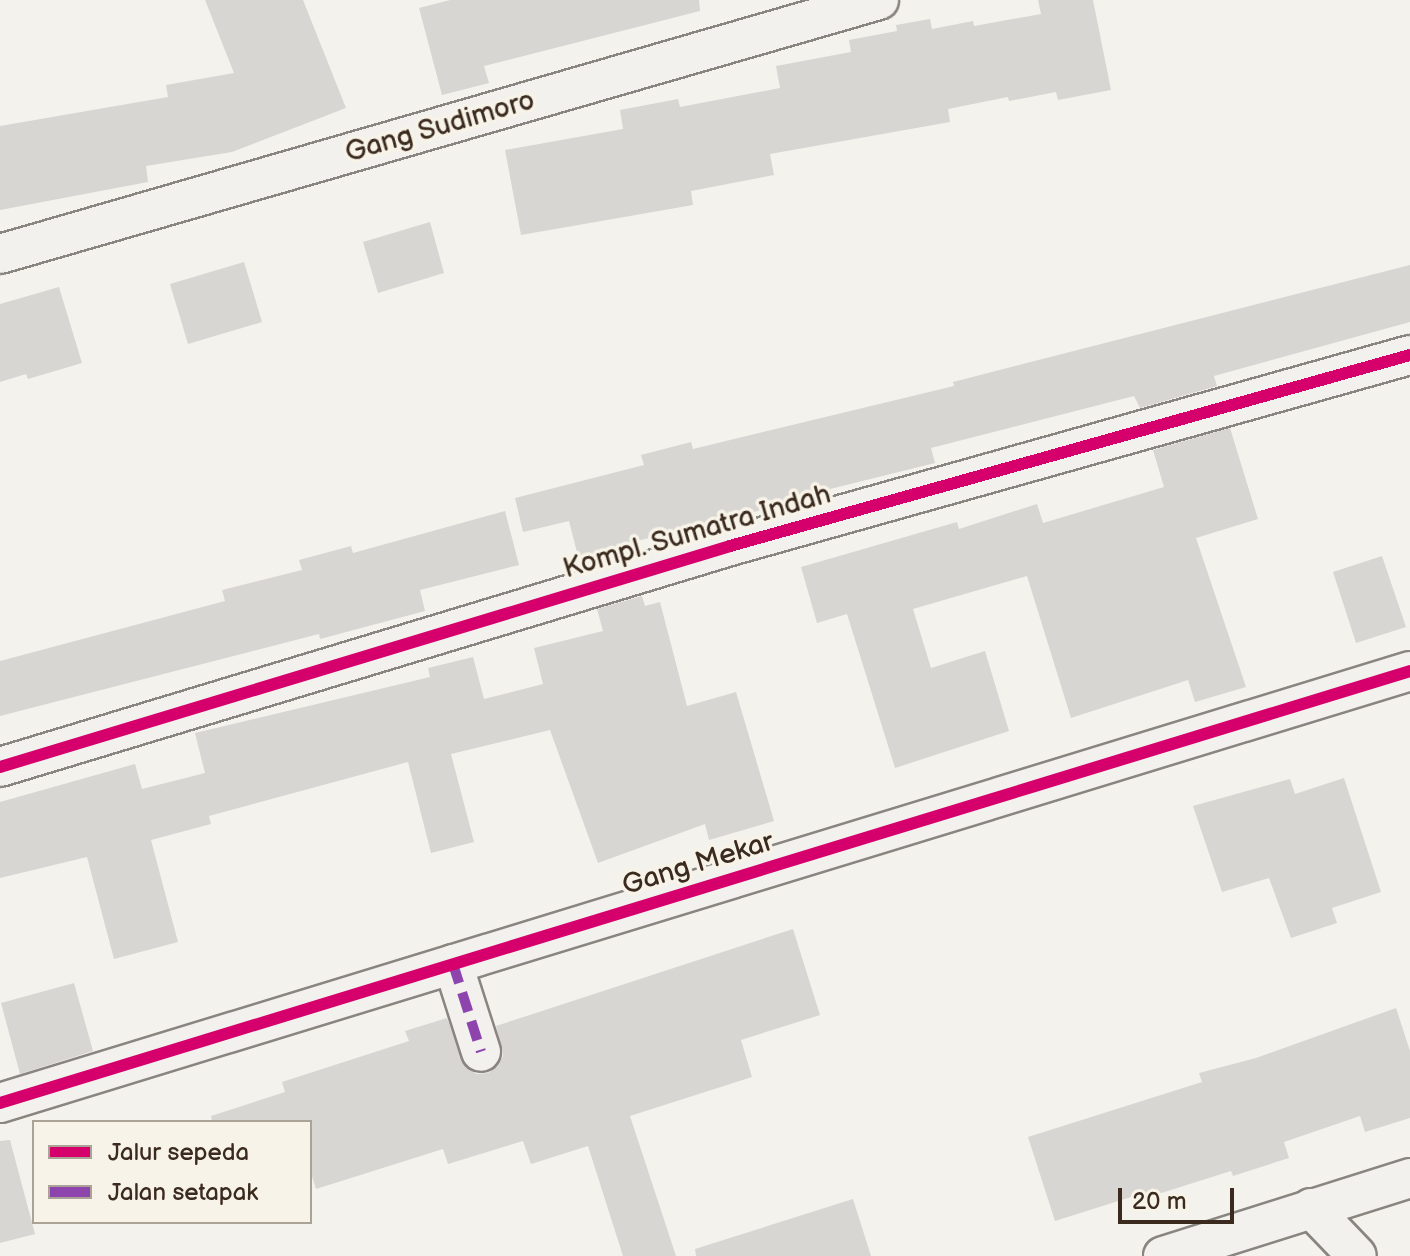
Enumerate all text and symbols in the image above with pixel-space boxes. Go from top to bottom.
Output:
street label: Gang Sudimoro [341,84,539,170]
street label: Kompl. Sumatra Indah [559,478,835,586]
street label: Gang Mekar [618,825,778,903]
legend [32,1120,312,1224]
text: Jalur sepeda [108,1138,249,1167]
scale bar [1122,1172,1238,1222]
text: Jalan setapak [108,1178,258,1207]
text: 20 m [1132,1187,1187,1216]

